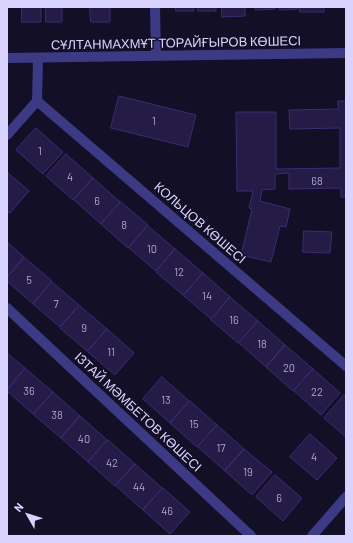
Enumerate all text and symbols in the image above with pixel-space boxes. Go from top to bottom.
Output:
street label: СҰЛТАНМАХМҰТ ТОРАЙҒЫРОВ КӨШЕСІ [51,33,301,53]
house number: 1 [152,114,156,128]
house number: 1 [38,144,42,158]
house number: 4 [67,170,73,184]
house number: 68 [311,174,323,188]
street label: КОЛЬЦОВ КӨШЕСІ [151,179,249,267]
house number: 6 [94,194,100,208]
house number: 8 [121,218,127,232]
house number: 10 [147,242,157,256]
house number: 12 [174,265,184,279]
house number: 5 [26,273,32,287]
house number: 14 [202,289,212,303]
house number: 7 [53,297,59,311]
house number: 16 [229,313,239,327]
house number: 9 [81,321,87,335]
house number: 18 [257,337,267,351]
house number: 11 [107,345,115,359]
street label: ІЗТАЙ МӘМБЕТОВ КӨШЕСІ [71,349,205,475]
house number: 20 [283,361,295,375]
house number: 36 [23,384,35,398]
house number: 22 [311,385,323,399]
house number: 13 [161,393,171,407]
house number: 38 [51,408,63,422]
house number: 15 [189,417,199,431]
house number: 40 [78,432,90,446]
house number: 17 [216,441,226,455]
house number: 4 [311,450,317,464]
house number: 42 [106,456,118,470]
house number: 19 [243,465,253,479]
house number: 44 [133,480,145,494]
house number: 6 [276,491,282,505]
north arrow [8,495,48,535]
text: N [11,500,26,514]
house number: 46 [161,504,173,518]

